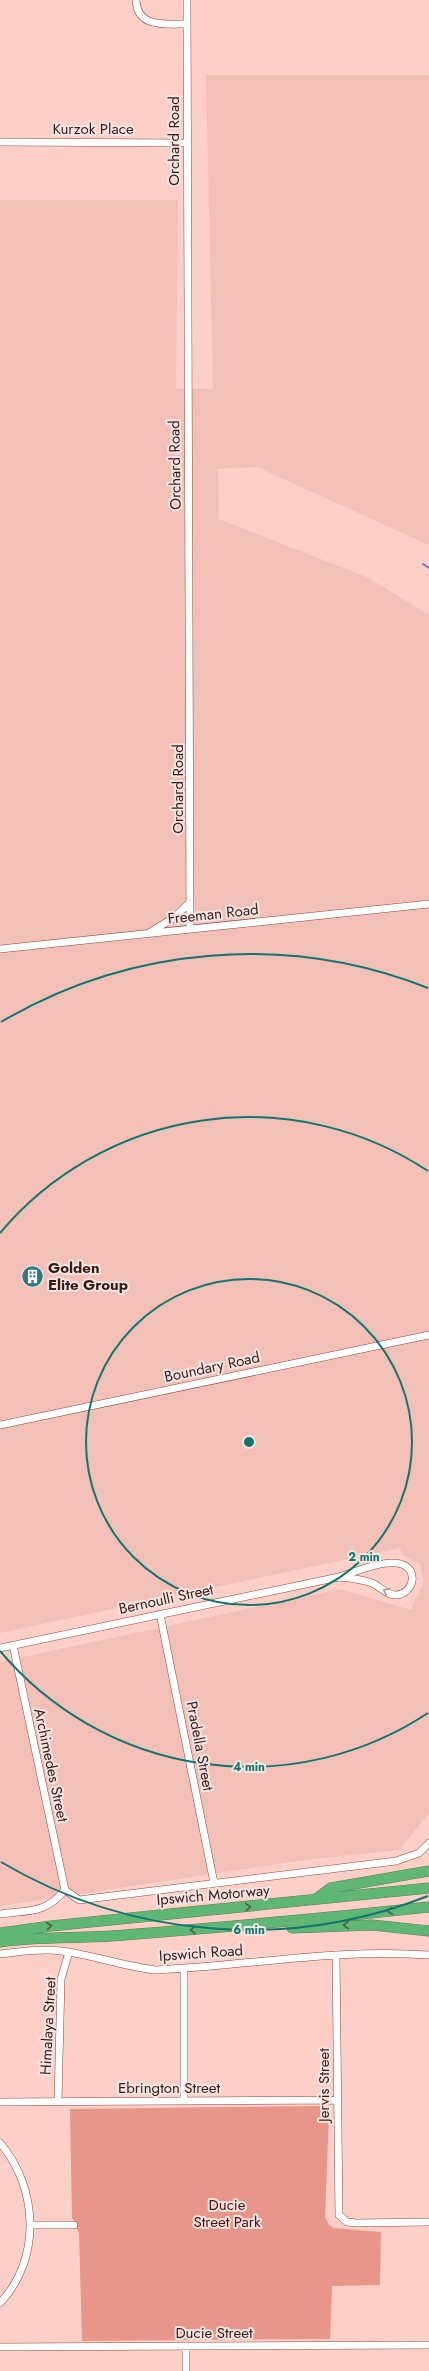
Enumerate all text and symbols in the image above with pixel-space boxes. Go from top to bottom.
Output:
street label: Orchard Road [163,96,185,186]
street label: Kurzok Place [52,118,134,140]
street label: Orchard Road [163,420,187,510]
street label: Orchard Road [167,744,189,834]
street label: Freeman Road [166,898,260,930]
place label: Golden Elite Group [48,1257,128,1296]
building icon: Golden Elite Group [19,1264,45,1290]
street label: Boundary Road [162,1346,262,1388]
centre of rings [242,1435,256,1449]
text: 2 min [348,1548,380,1566]
street label: Bernoulli Street [117,1578,216,1620]
one-way arrow [383,1588,391,1596]
street label: Pradella Street [181,1699,220,1793]
street label: Archimedes Street [28,1706,74,1824]
text: 4 min [233,1758,265,1776]
street label: Ipswich Motorway [155,1879,271,1911]
one-way arrow [245,1903,251,1912]
one-way arrow [387,1906,393,1915]
text: 6 min [233,1921,265,1939]
one-way arrow [343,1921,349,1929]
one-way arrow [46,1922,52,1931]
one-way arrow [190,1925,196,1934]
street label: Ipswich Road [158,1939,244,1967]
street label: Himalaya Street [34,1976,62,2076]
street label: Jervis Street [313,2048,335,2124]
street label: Ebrington Street [118,2077,221,2099]
park label: Ducie Street Park [193,2194,261,2233]
street label: Ducie Street [175,2322,253,2344]

